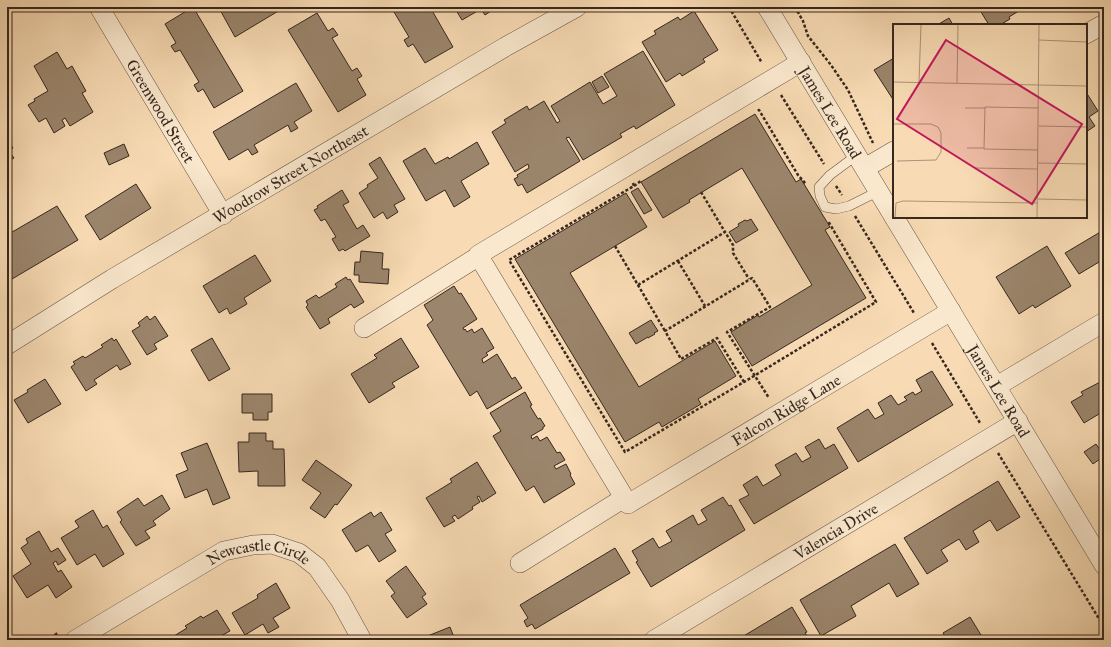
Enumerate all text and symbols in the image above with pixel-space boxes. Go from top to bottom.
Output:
inset map [893,24,1087,218]
street label: Greenwood Street [122,56,199,167]
street label: James Lee Road [793,61,866,162]
street label: Woodrow Street Northeast [209,121,372,227]
street label: James Lee Road [961,340,1034,441]
street label: Falcon Ridge Lane [728,370,844,450]
street label: Valencia Drive [790,498,882,564]
text: Newcastle Circle [203,535,315,569]
street label: Newcastle Circle [204,555,312,577]

